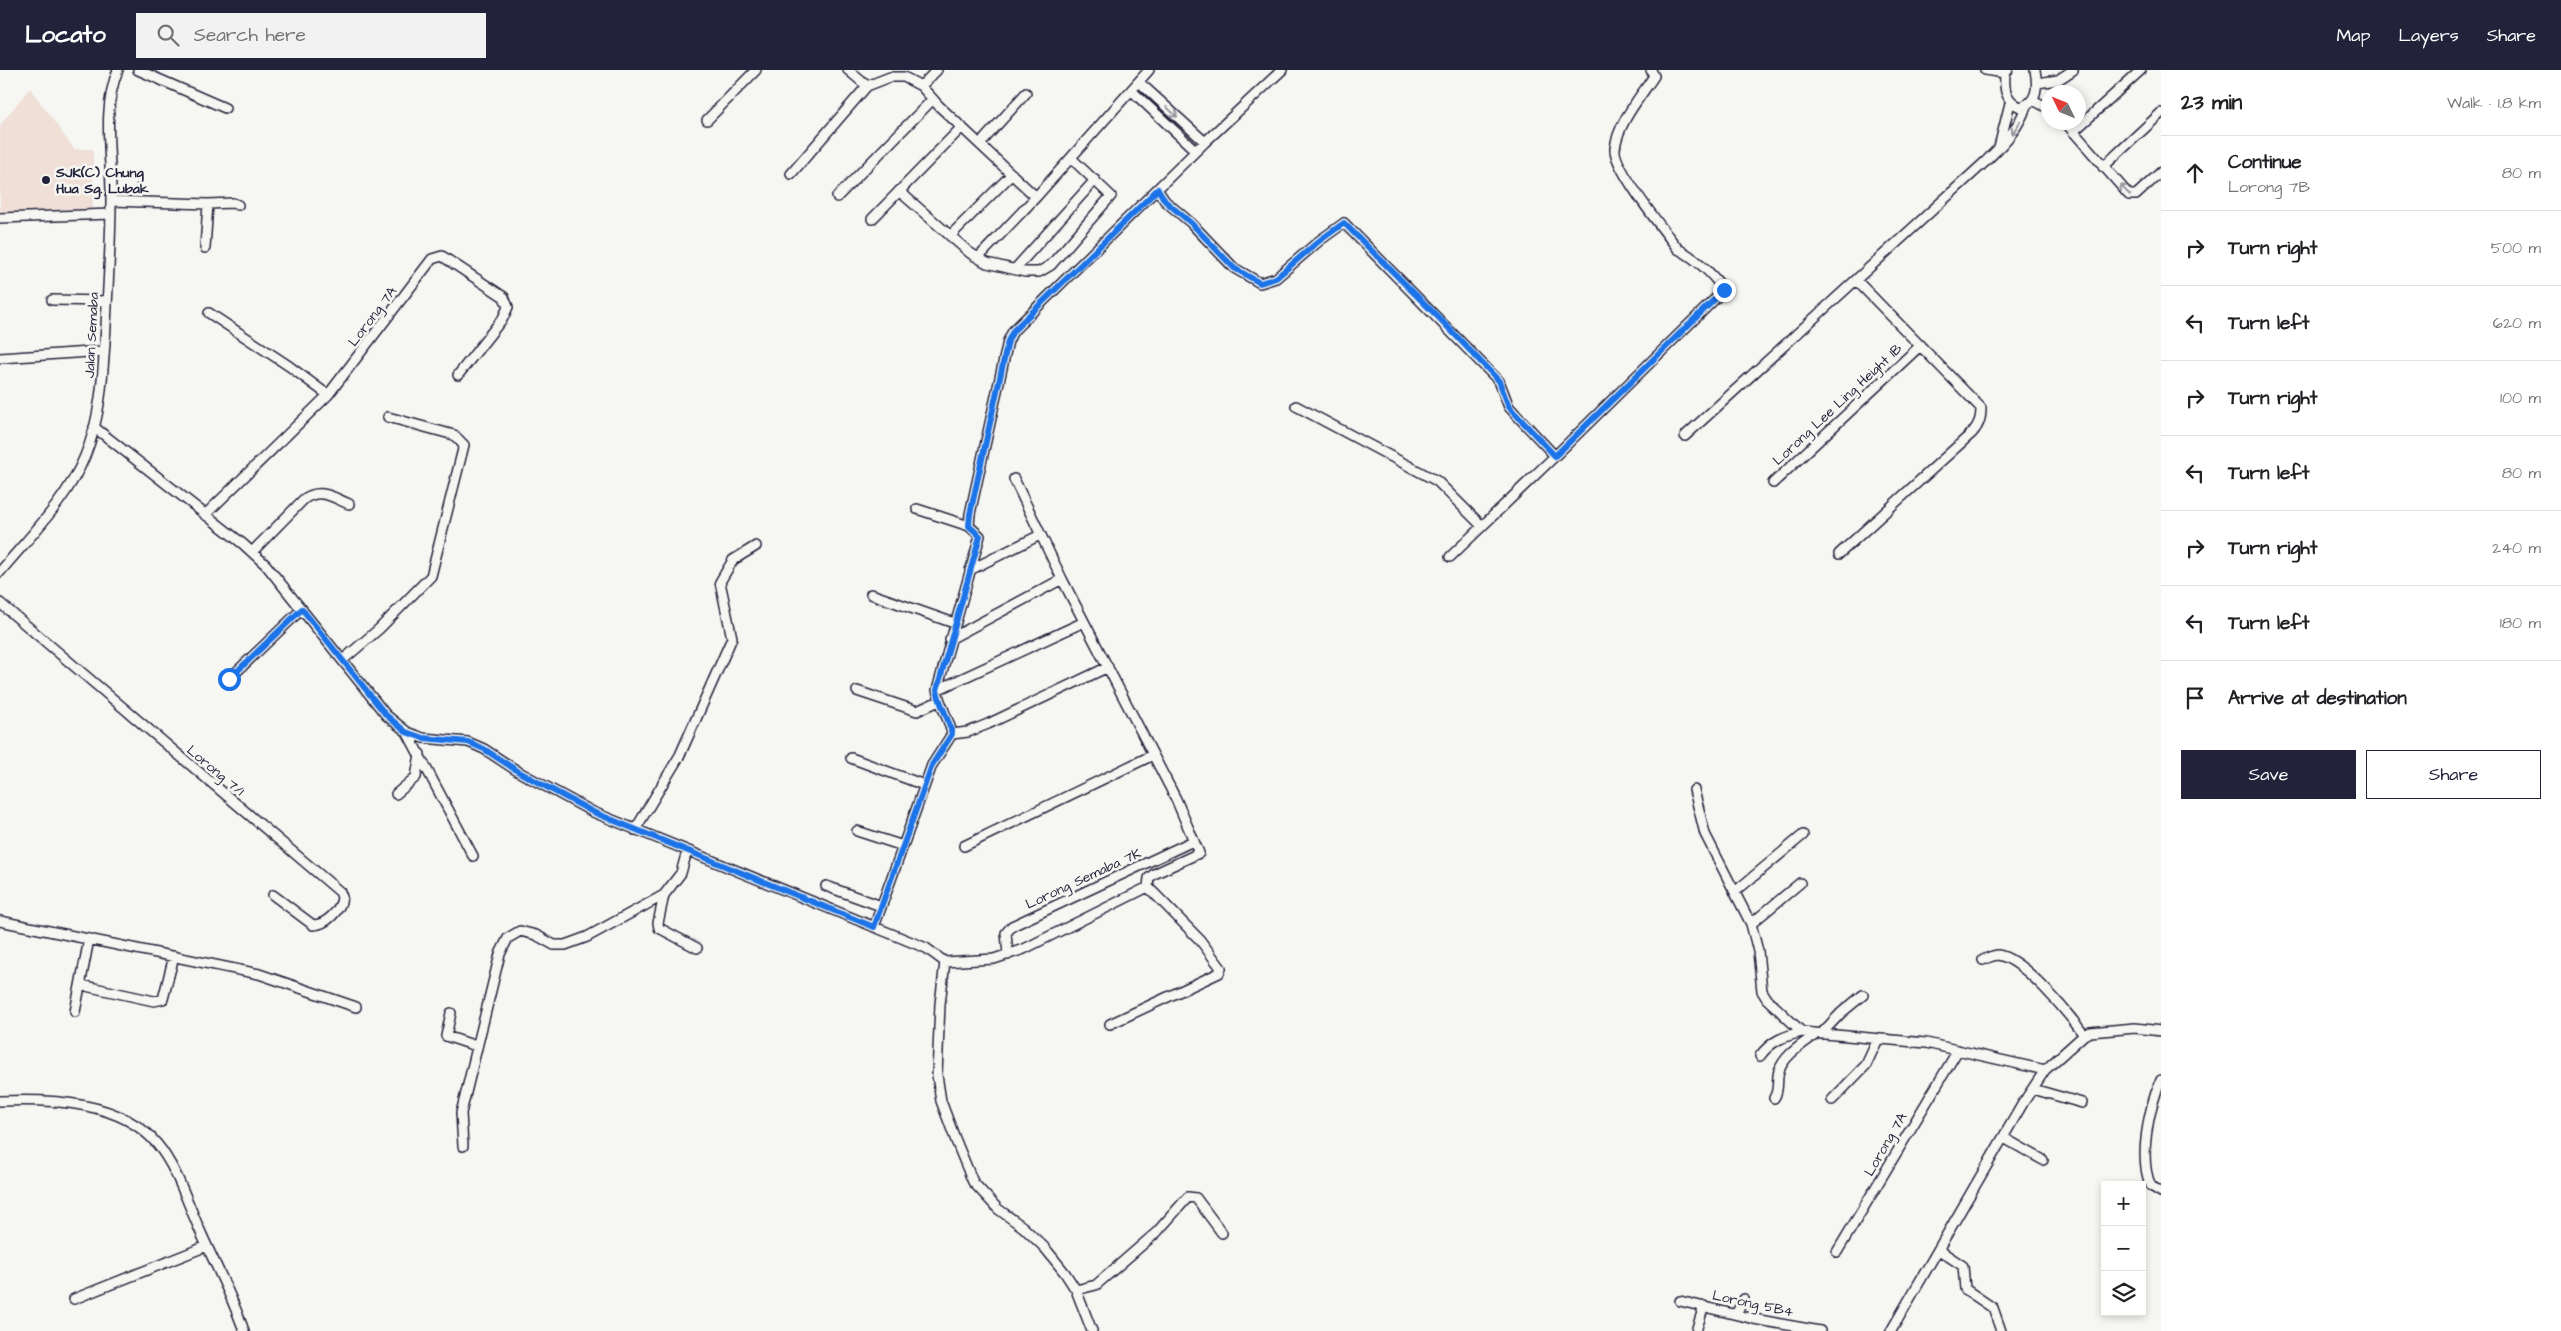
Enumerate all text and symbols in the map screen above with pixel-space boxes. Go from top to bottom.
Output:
search box [136,13,486,58]
text: Locato [25,18,106,52]
icon: search [154,21,182,49]
text: Search here [194,22,306,49]
text: Map [2336,23,2370,48]
text: Layers [2398,23,2459,48]
text: Share [2487,23,2536,48]
north arrow [2041,85,2086,130]
text: 23 min [2181,88,2242,117]
text: Walk · 1.8 km [2447,92,2541,114]
one-way arrow [1165,106,1178,118]
one-way arrow [2010,121,2021,135]
text: Continue [2228,149,2302,176]
icon: ahead [2181,159,2209,187]
text: 80 m [2502,162,2541,184]
place label: SJK(C) Chung Hua Sg. Lubak [55,163,149,200]
marker: SJK(C) Chung Hua Sg. Lubak [40,174,52,186]
text: Lorong 7B [2228,176,2310,198]
one-way arrow [2119,184,2131,196]
icon: right [2181,234,2209,262]
text: Turn right [2228,235,2317,262]
text: 500 m [2491,237,2541,259]
route end [1713,279,1736,302]
street label: Lorong 7A [344,282,402,351]
street label: Jalan Semaba [80,292,104,379]
icon: left [2181,309,2209,337]
text: Turn left [2228,310,2309,337]
text: 620 m [2493,312,2541,334]
street label: Lorong Lee Ling Height 1B [1769,339,1907,470]
icon: right [2181,384,2209,412]
text: Turn right [2228,385,2317,412]
text: 100 m [2500,387,2541,409]
icon: left [2181,459,2209,487]
text: Turn left [2228,460,2309,487]
text: 80 m [2502,462,2541,484]
icon: right [2181,534,2209,562]
text: Turn right [2228,535,2317,562]
text: 240 m [2492,537,2541,559]
icon: left [2181,609,2209,637]
text: Turn left [2228,610,2309,637]
text: 180 m [2500,612,2541,634]
route start [218,668,241,691]
icon: arrive [2181,684,2209,712]
text: Arrive at destination [2228,685,2407,712]
street label: Lorong 7/1 [182,741,249,801]
button: Save [2181,750,2356,799]
button: Share [2366,750,2541,799]
street label: Lorong Semaba 7K [1022,843,1145,914]
street label: Lorong 7A [1860,1109,1912,1180]
map controls [2101,1181,2146,1316]
button: + [2101,1181,2146,1226]
button: − [2101,1226,2146,1271]
button: layers [2101,1271,2146,1316]
street label: Lorong 5B4 [1710,1286,1796,1322]

